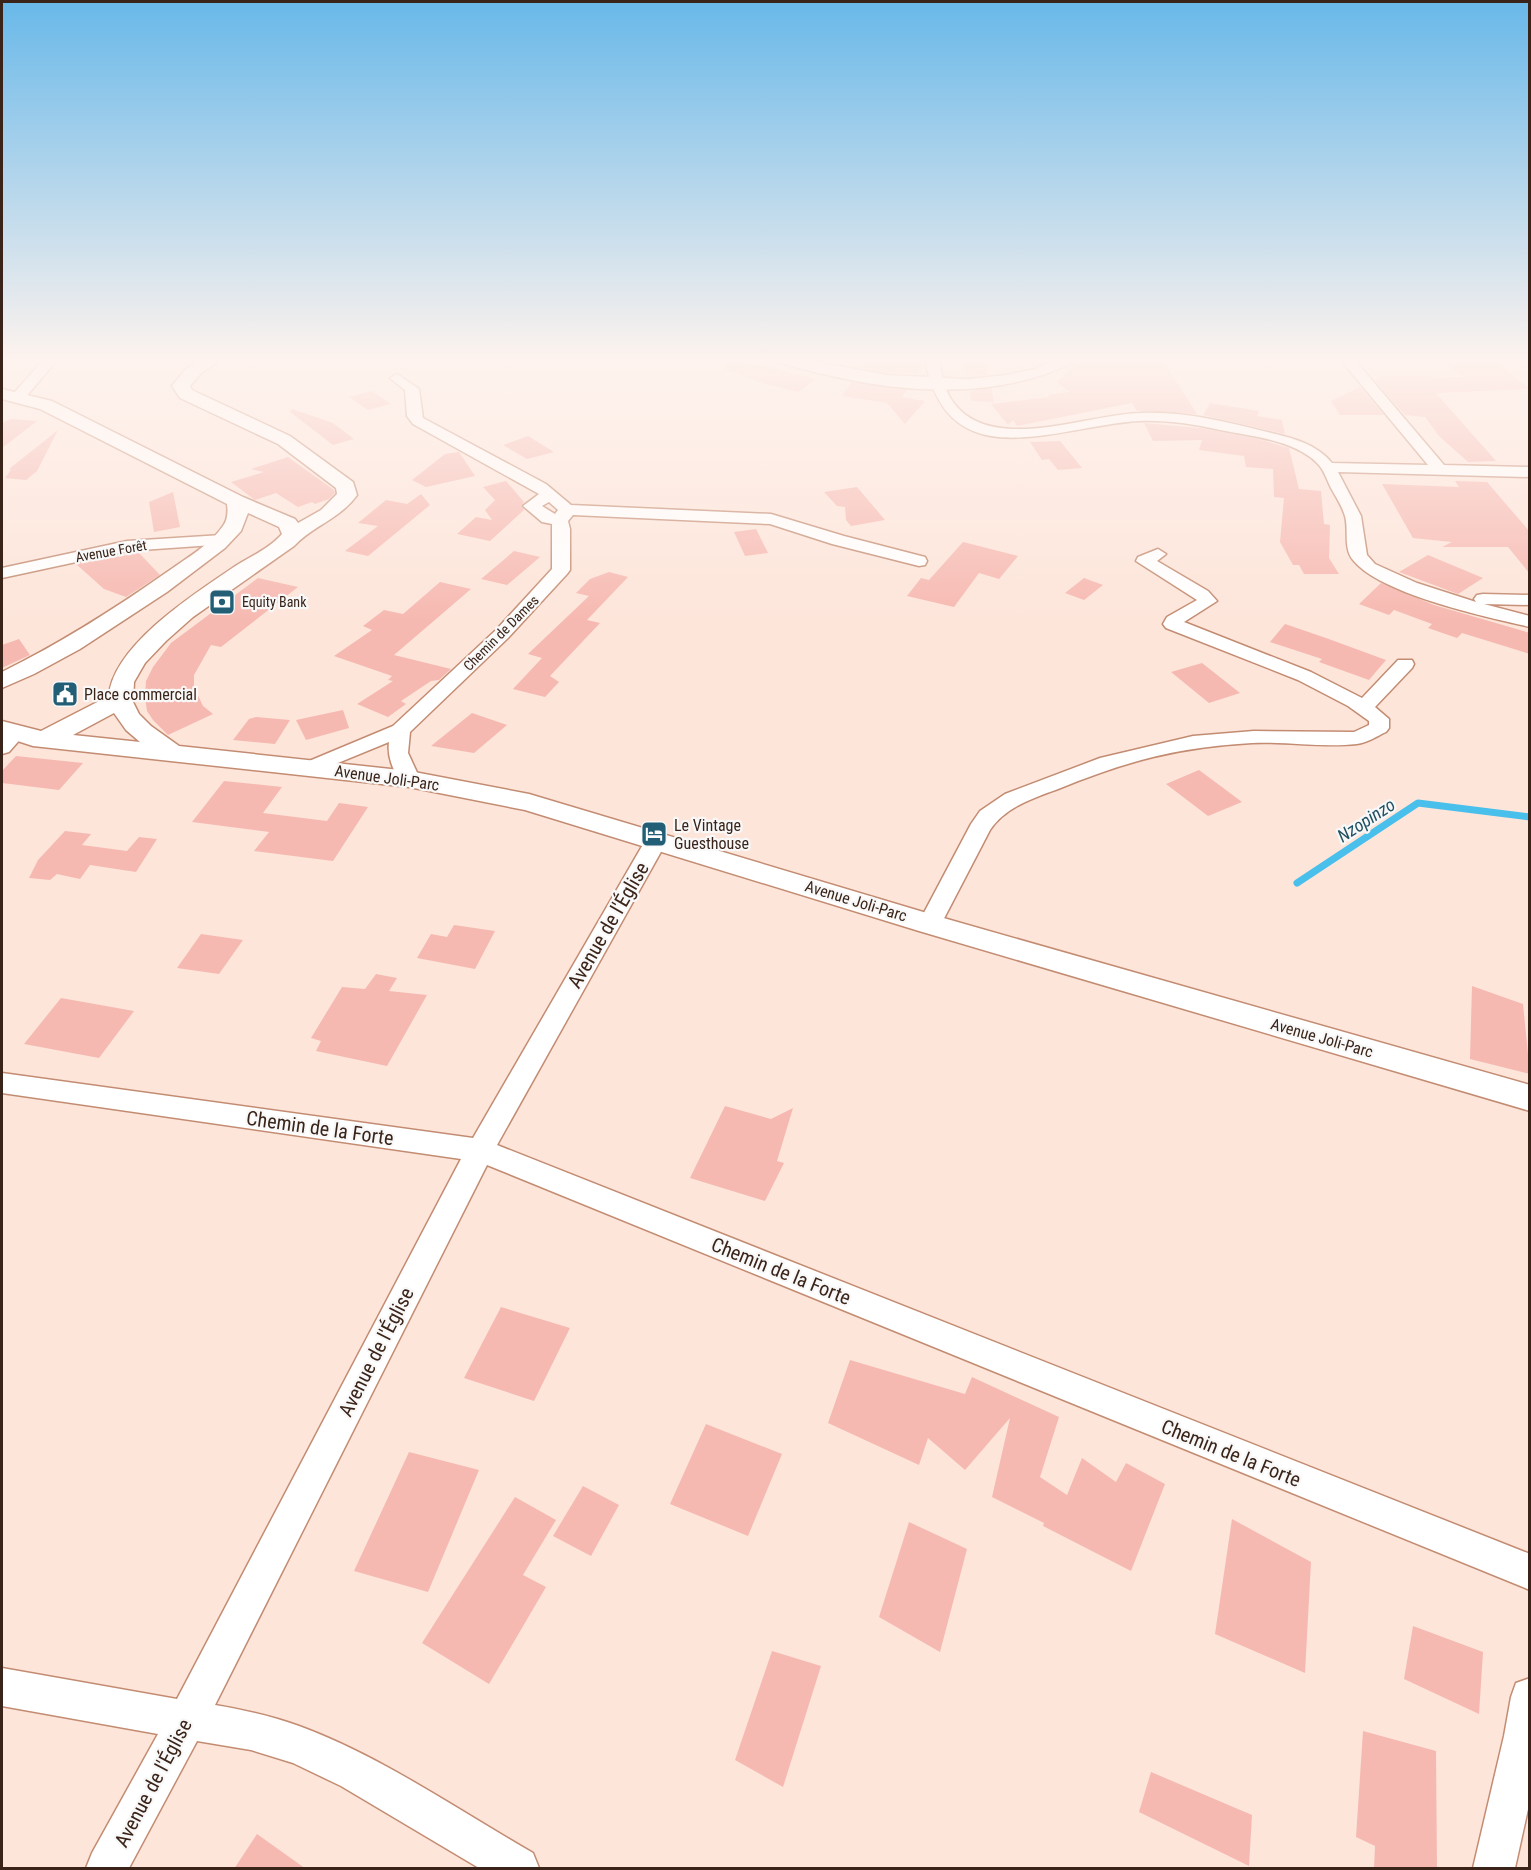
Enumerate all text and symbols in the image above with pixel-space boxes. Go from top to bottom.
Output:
street label: Avenue Forêt [74,537,148,565]
bank icon: Equity Bank [207,587,237,617]
street label: Chemin de Dames [460,592,542,674]
place label: Equity Bank [242,594,307,610]
public building icon: Place commercial [50,679,80,709]
place label: Place commercial [84,685,197,704]
street label: Avenue Joli-Parc [334,761,440,795]
water label: Nzopinzo [1333,794,1399,846]
place label: Le Vintage Guesthouse [674,816,749,853]
hotel icon: Le Vintage Guesthouse [639,819,669,849]
street label: Avenue de l'Église [562,858,654,992]
street label: Avenue Joli-Parc [803,877,909,925]
street label: Avenue Joli-Parc [1269,1014,1375,1062]
street label: Chemin de la Forte [245,1106,395,1150]
street label: Chemin de la Forte [708,1232,854,1310]
street label: Avenue de l'Église [333,1284,419,1420]
street label: Chemin de la Forte [1158,1414,1304,1492]
street label: Avenue de l'Église [109,1715,197,1851]

